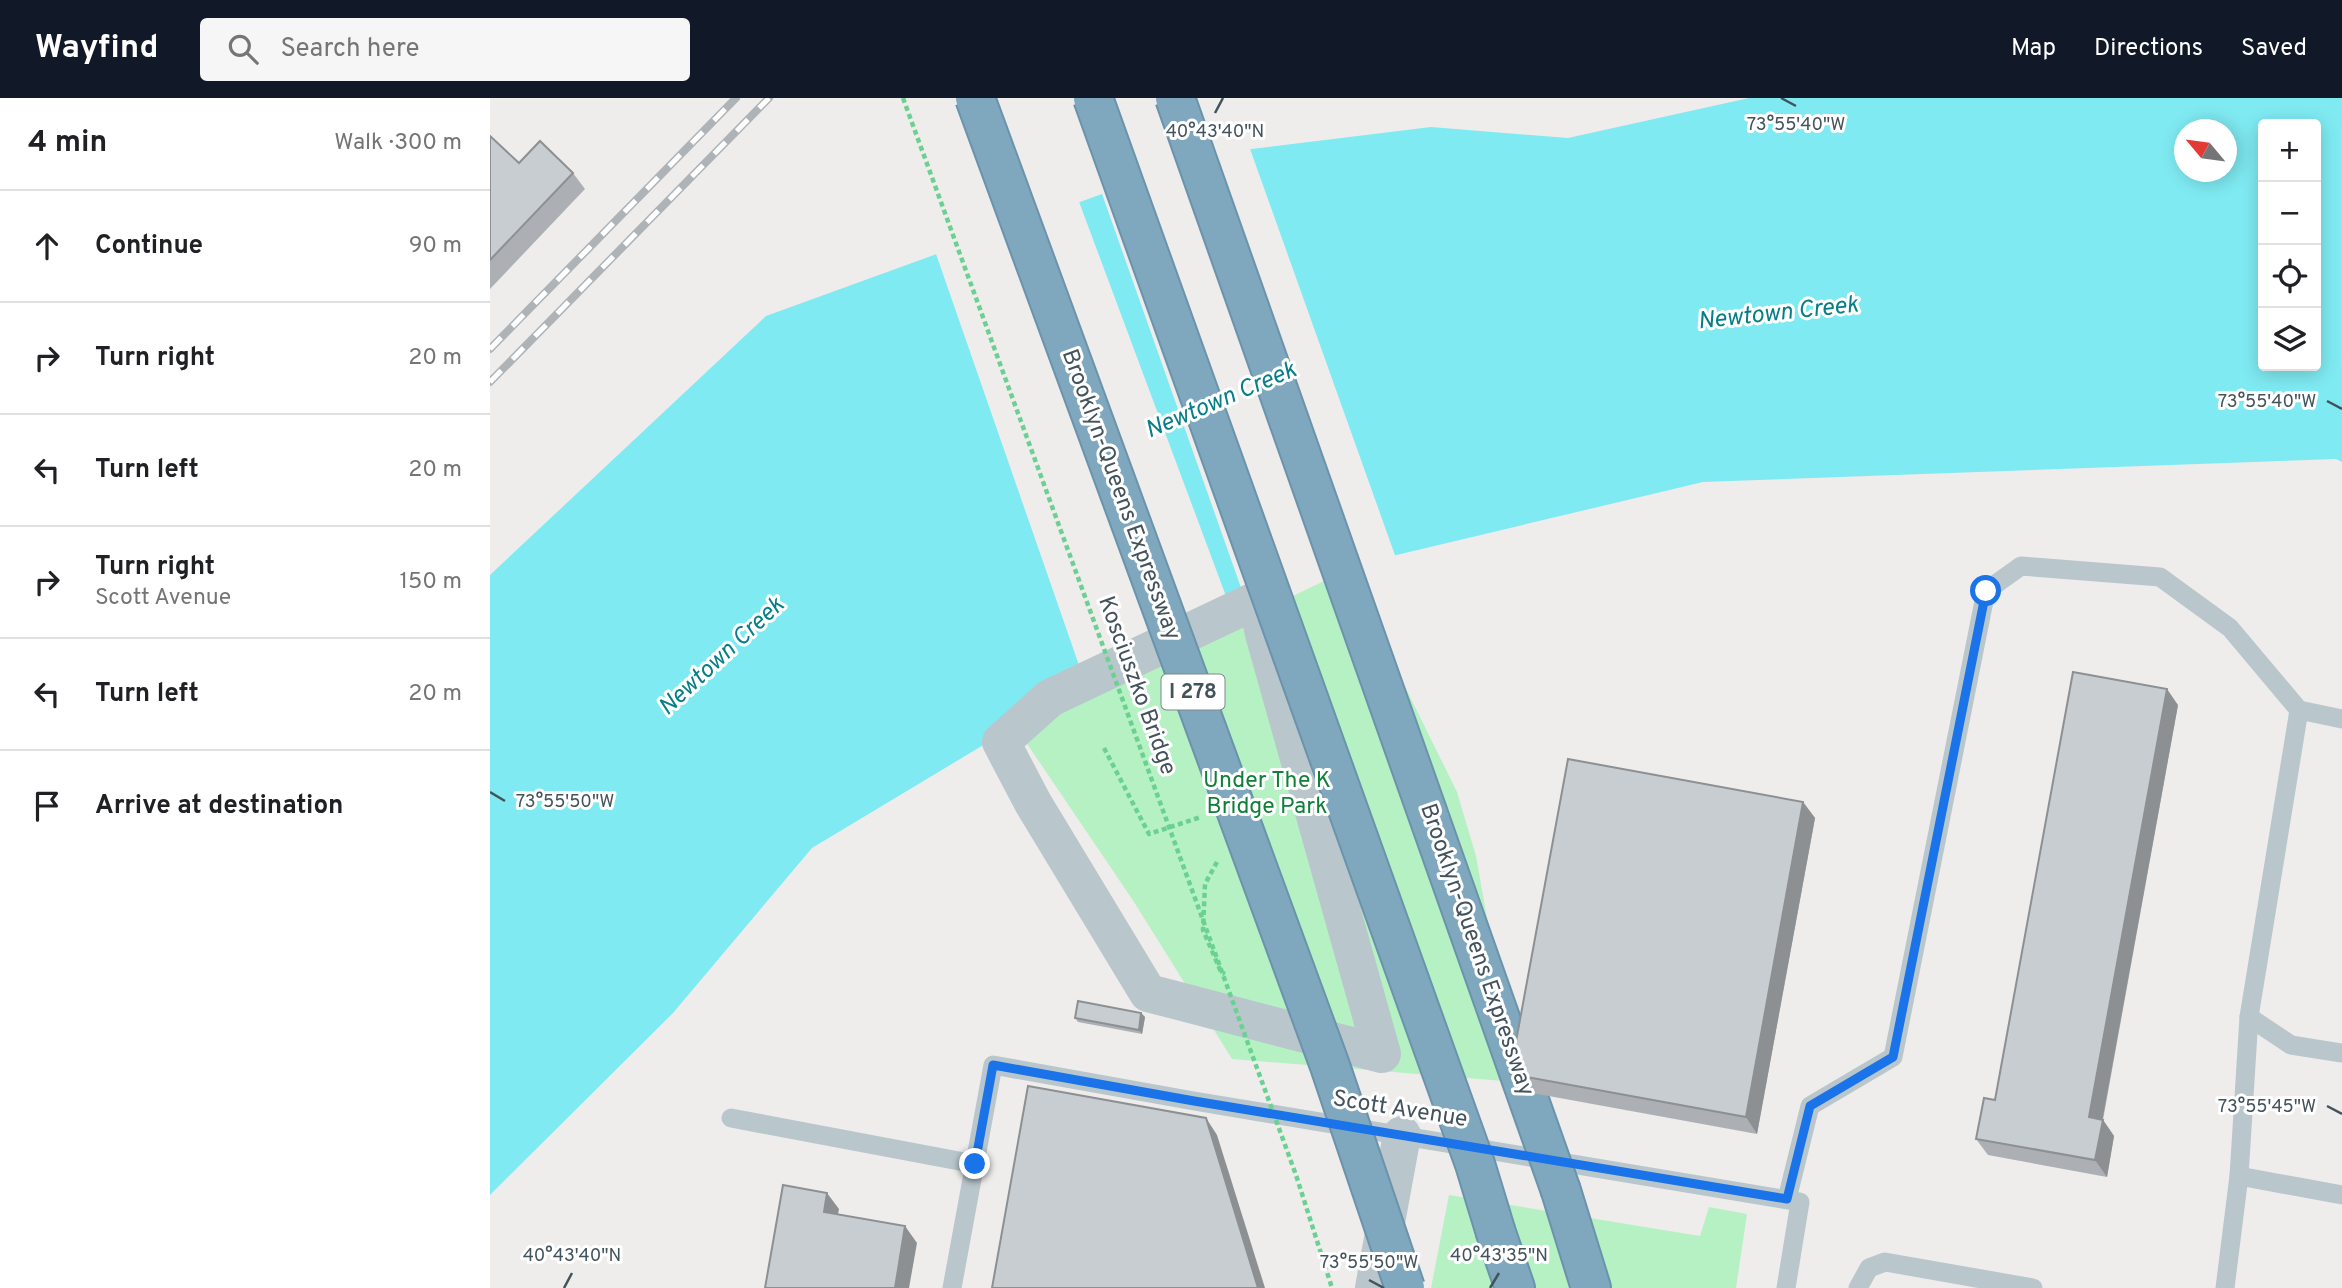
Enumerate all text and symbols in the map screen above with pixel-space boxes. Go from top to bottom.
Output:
search box [200,18,690,81]
text: Wayfind [35,28,158,70]
icon: search [224,30,262,68]
text: Search here [280,33,419,66]
text: Map [2011,34,2056,64]
text: Directions [2094,34,2203,64]
text: Saved [2241,34,2307,64]
text: 73°55'40"W [1747,114,1845,137]
north arrow [2174,119,2237,182]
map controls [2258,119,2321,371]
button: + [2258,119,2321,182]
text: 40°43'40"N [1166,121,1264,144]
text: 4 min [28,125,107,162]
text: Walk · 300 m [334,129,462,158]
button: − [2258,182,2321,245]
icon: ahead [28,227,66,265]
text: Continue [95,230,203,263]
text: 90 m [409,232,462,261]
button: locate [2258,245,2321,308]
water label: Newtown Creek [1696,291,1861,337]
button: layers [2258,308,2321,371]
icon: right [28,339,66,377]
text: Turn right [95,342,215,375]
text: 20 m [408,344,462,373]
street label: Brooklyn-Queens Expressway [1054,346,1186,644]
water label: Newtown Creek [1141,355,1302,446]
text: 73°55'40"W [2218,391,2316,414]
icon: left [28,451,66,489]
text: Turn left [95,454,199,487]
text: 20 m [408,456,462,485]
text: Turn right [95,551,215,584]
icon: right [28,563,66,601]
text: 150 m [400,568,462,597]
route start [1970,575,2001,606]
text: Scott Avenue [95,584,231,613]
water label: Newtown Creek [653,590,792,723]
street label: Kosciuszko Bridge [1090,593,1182,779]
road number: I 278 [1162,674,1224,710]
icon: left [28,675,66,713]
text: Turn left [95,678,199,711]
text: 20 m [408,680,462,709]
park label: Under The K Bridge Park [1203,767,1331,822]
icon: arrive [28,787,66,825]
text: Arrive at destination [95,790,343,823]
text: 73°55'50"W [516,791,614,814]
street label: Brooklyn-Queens Expressway [1412,800,1540,1100]
street label: Scott Avenue [1331,1085,1469,1135]
text: 73°55'45"W [2218,1096,2316,1119]
route end [959,1148,990,1179]
text: 40°43'40"N [523,1245,621,1268]
text: 40°43'35"N [1450,1245,1548,1268]
text: 73°55'50"W [1320,1252,1418,1275]

